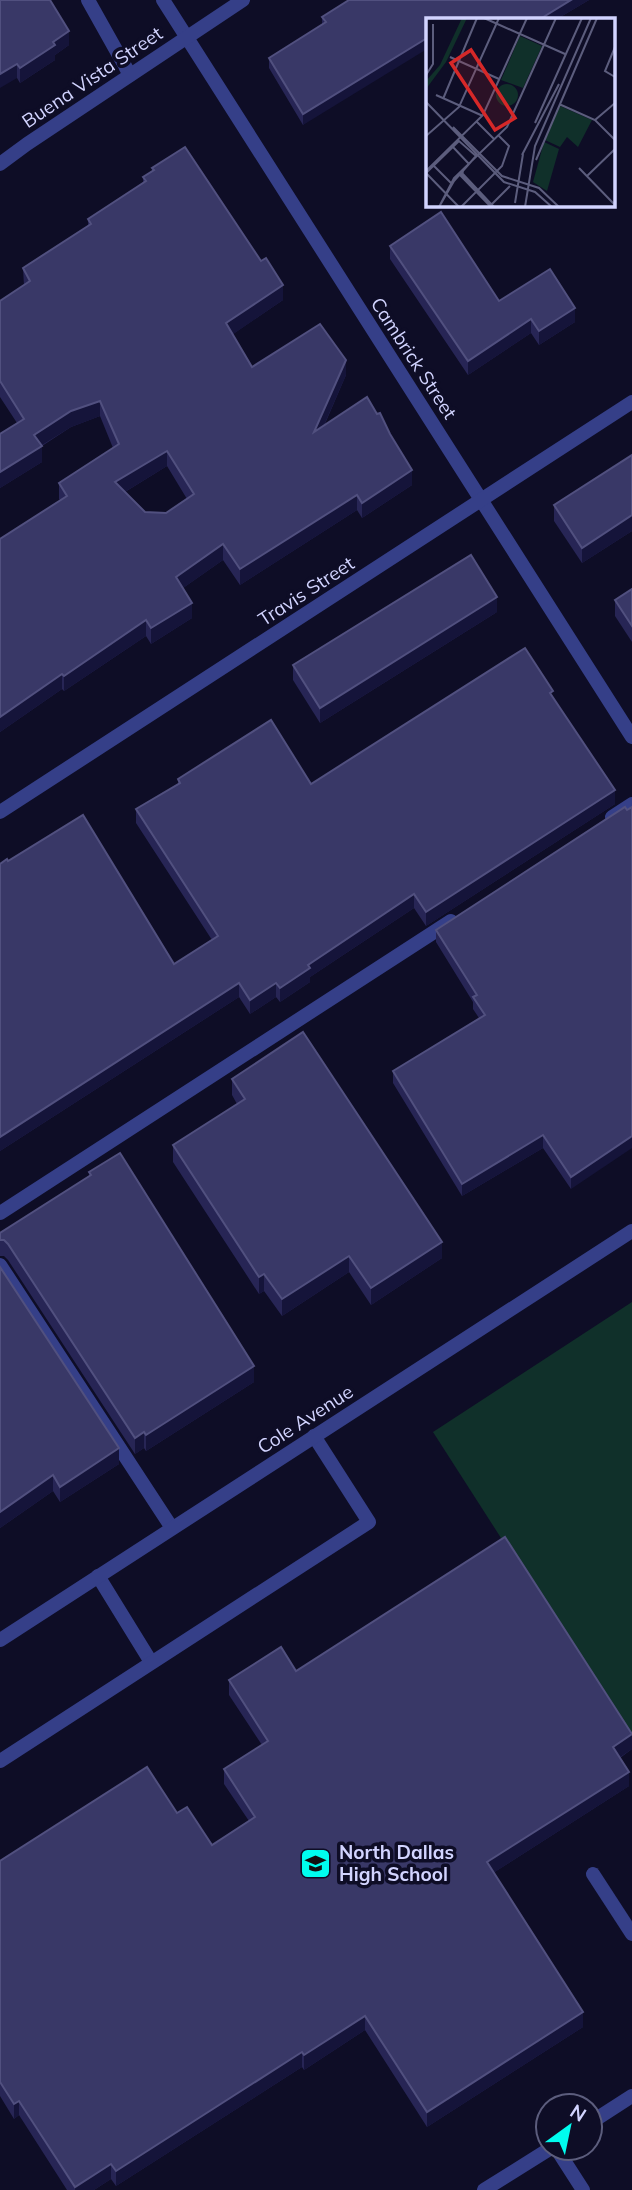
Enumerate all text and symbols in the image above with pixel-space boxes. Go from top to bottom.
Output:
inset map [426,18,614,206]
street label: Buena Vista Street [17,21,167,133]
street label: Cambrick Street [366,293,462,424]
street label: Travis Street [253,551,359,631]
street label: Cole Avenue [253,1379,357,1459]
place label: North Dallas High School [339,1840,454,1886]
school or university icon: North Dallas High School [299,1846,333,1880]
north arrow [534,2092,604,2162]
text: N [566,2099,591,2127]

